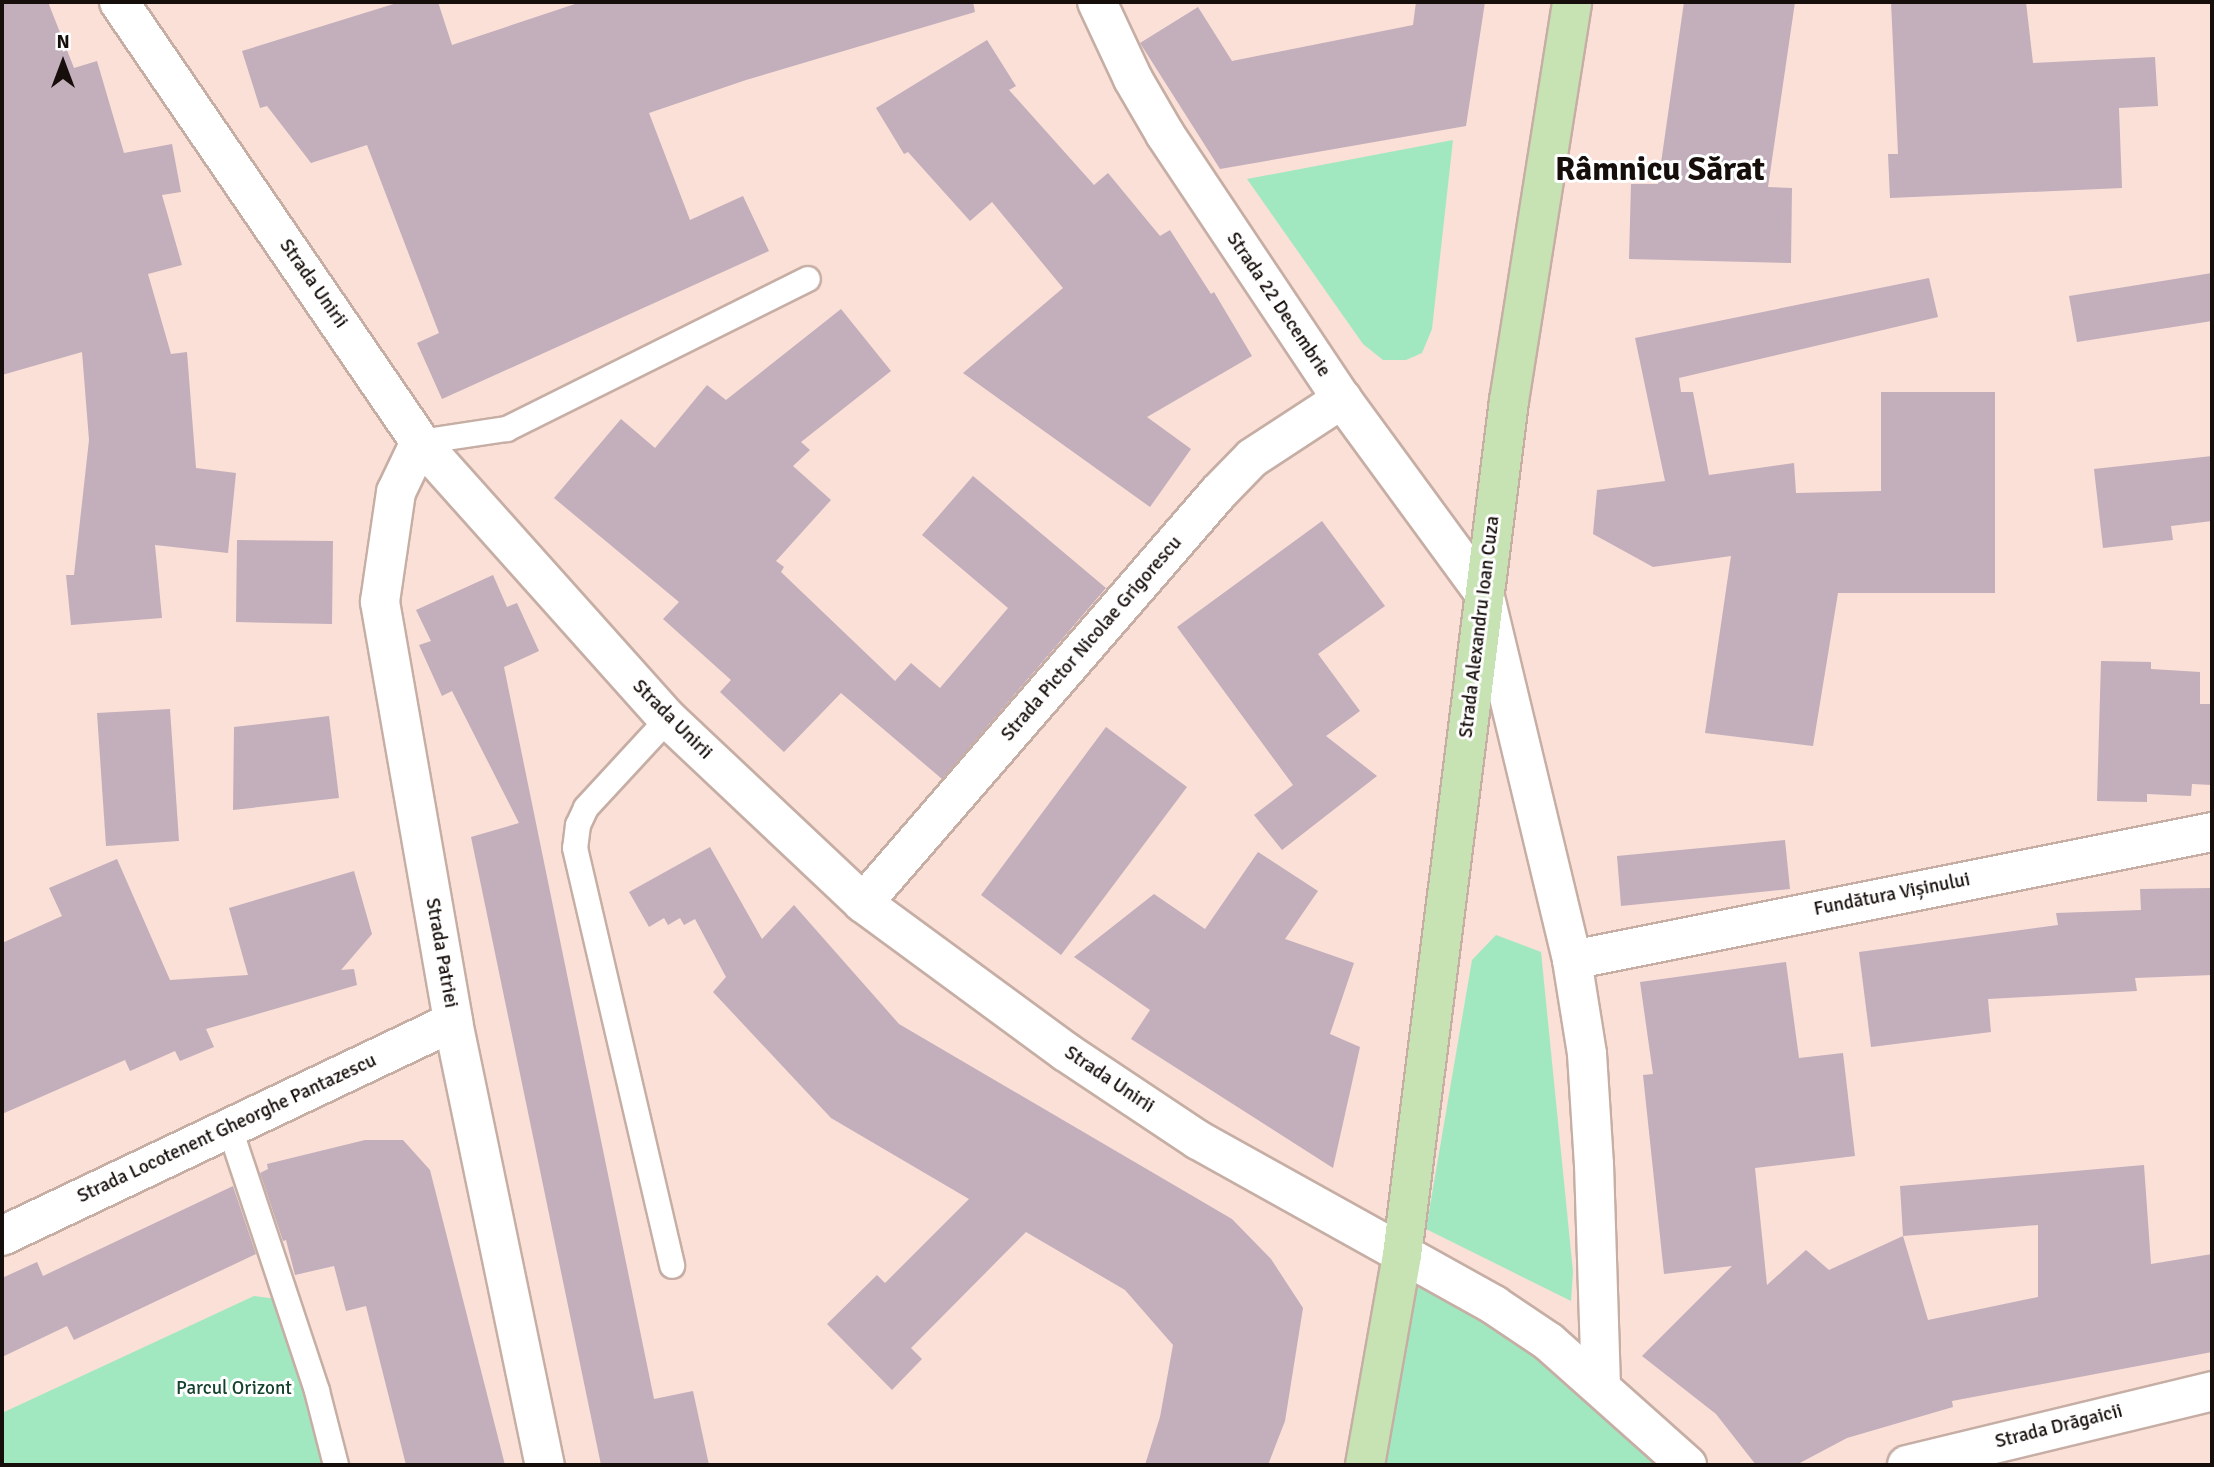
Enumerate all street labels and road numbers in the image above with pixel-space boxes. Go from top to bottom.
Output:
street label: Strada 22 Decembrie [1221,228,1335,382]
street label: Strada Unirii [274,235,352,333]
street label: Strada Alexandru Ioan Cuza [1455,515,1505,739]
street label: Strada Pictor Nicolae Grigorescu [997,532,1187,746]
street label: Strada Unirii [627,675,717,765]
street label: Fundătura Vișinului [1812,869,1972,921]
street label: Strada Patriei [420,896,462,1010]
street label: Strada Unirii [1060,1042,1158,1118]
street label: Strada Locotenent Gheorghe Pantazescu [74,1050,380,1208]
street label: Strada Drăgaicii [1993,1400,2125,1454]

